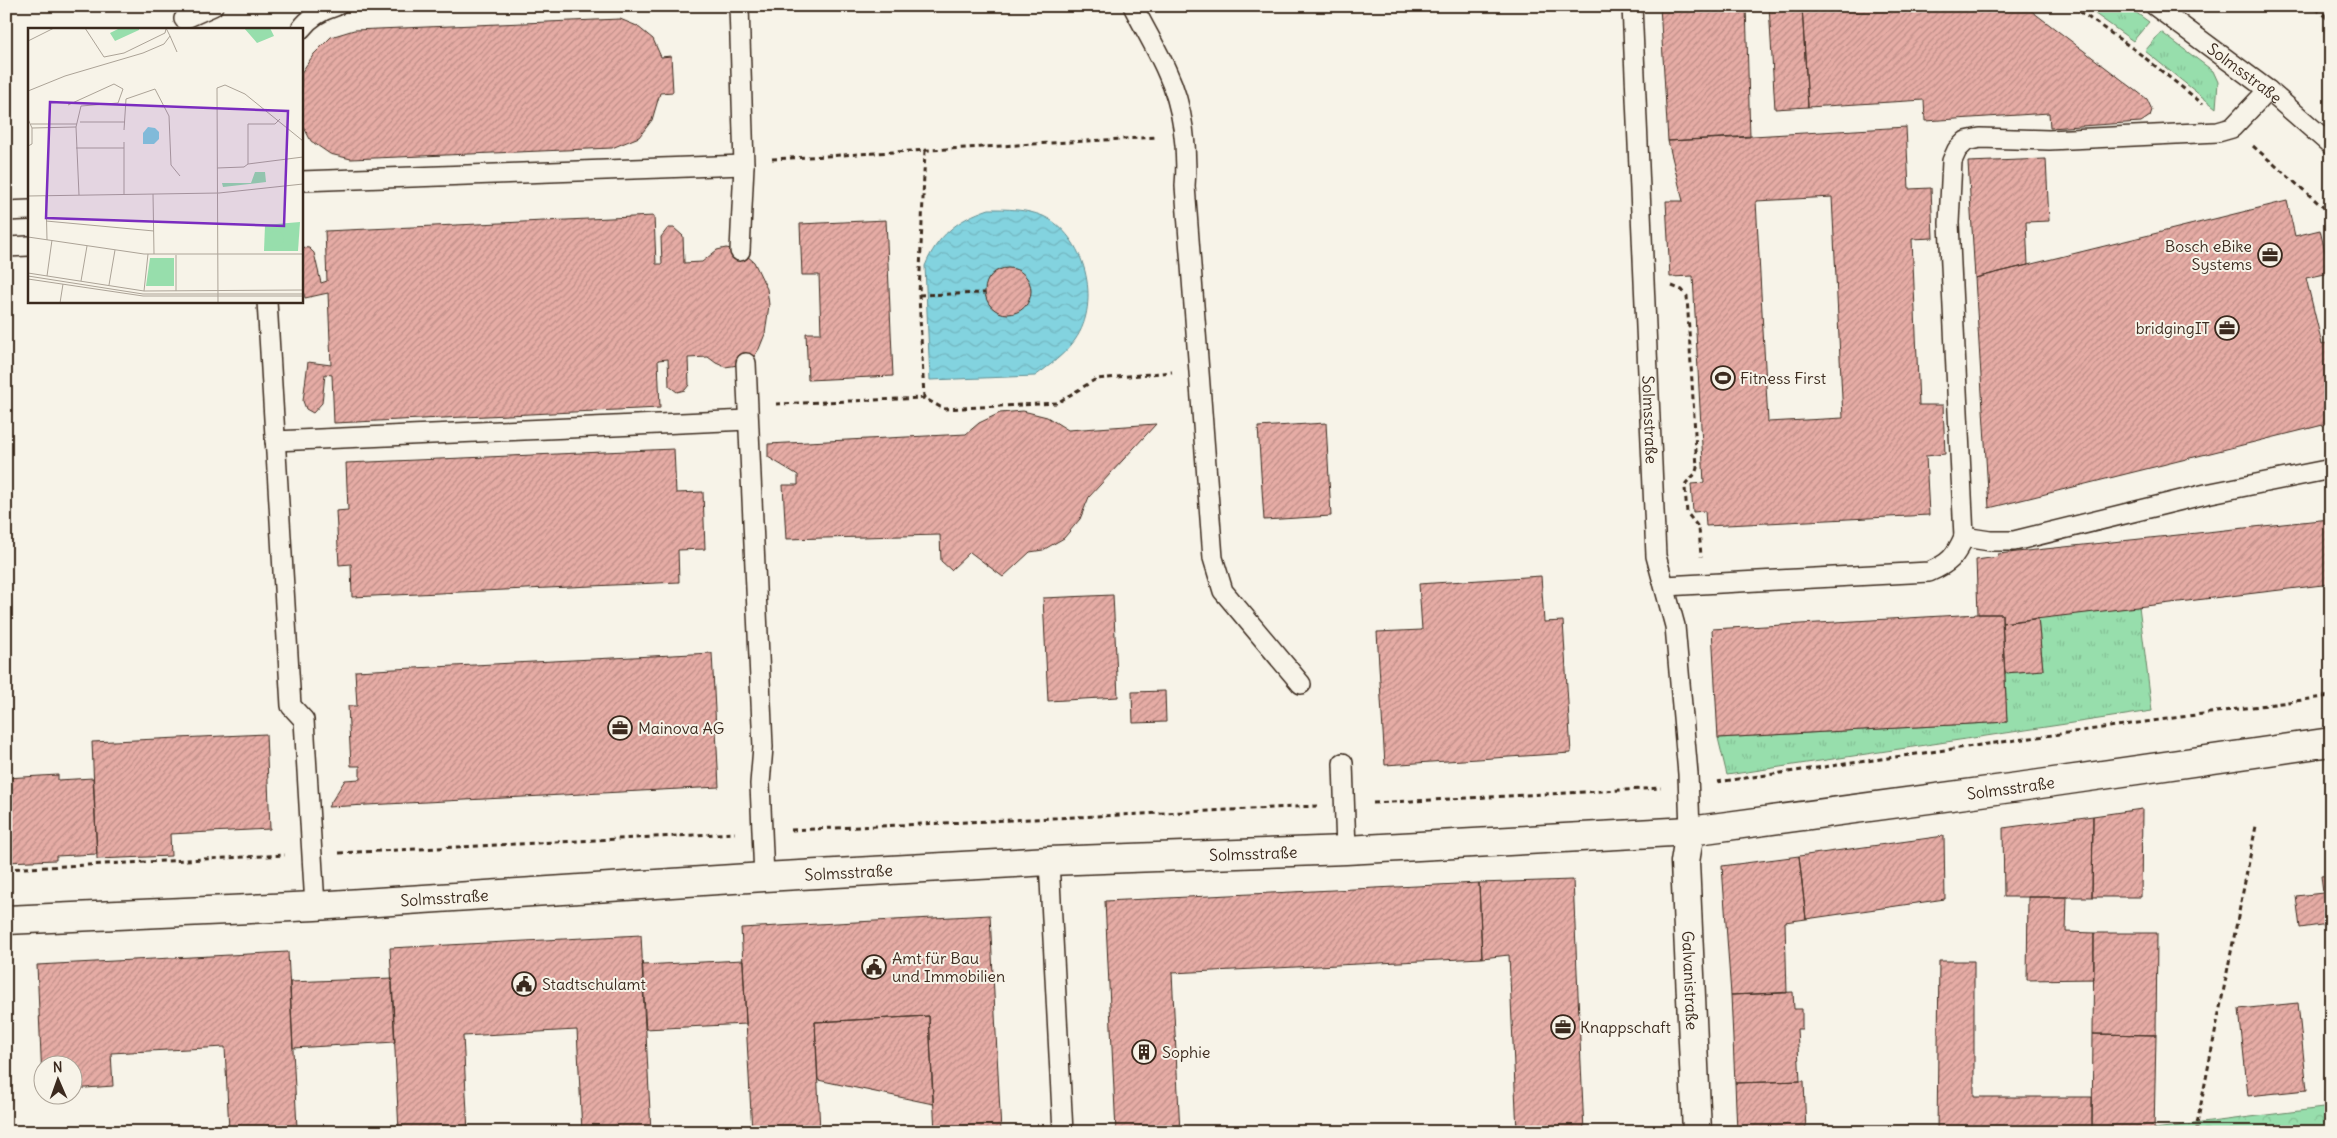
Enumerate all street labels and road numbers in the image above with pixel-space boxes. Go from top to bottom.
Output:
street label: Solmsstraße [2203,38,2286,108]
street label: Solmsstraße [1638,375,1662,464]
street label: Solmsstraße [1966,772,2056,804]
street label: Solmsstraße [1209,842,1298,865]
street label: Solmsstraße [804,860,893,885]
street label: Solmsstraße [400,885,489,910]
street label: Galvanistraße [1678,930,1702,1031]

